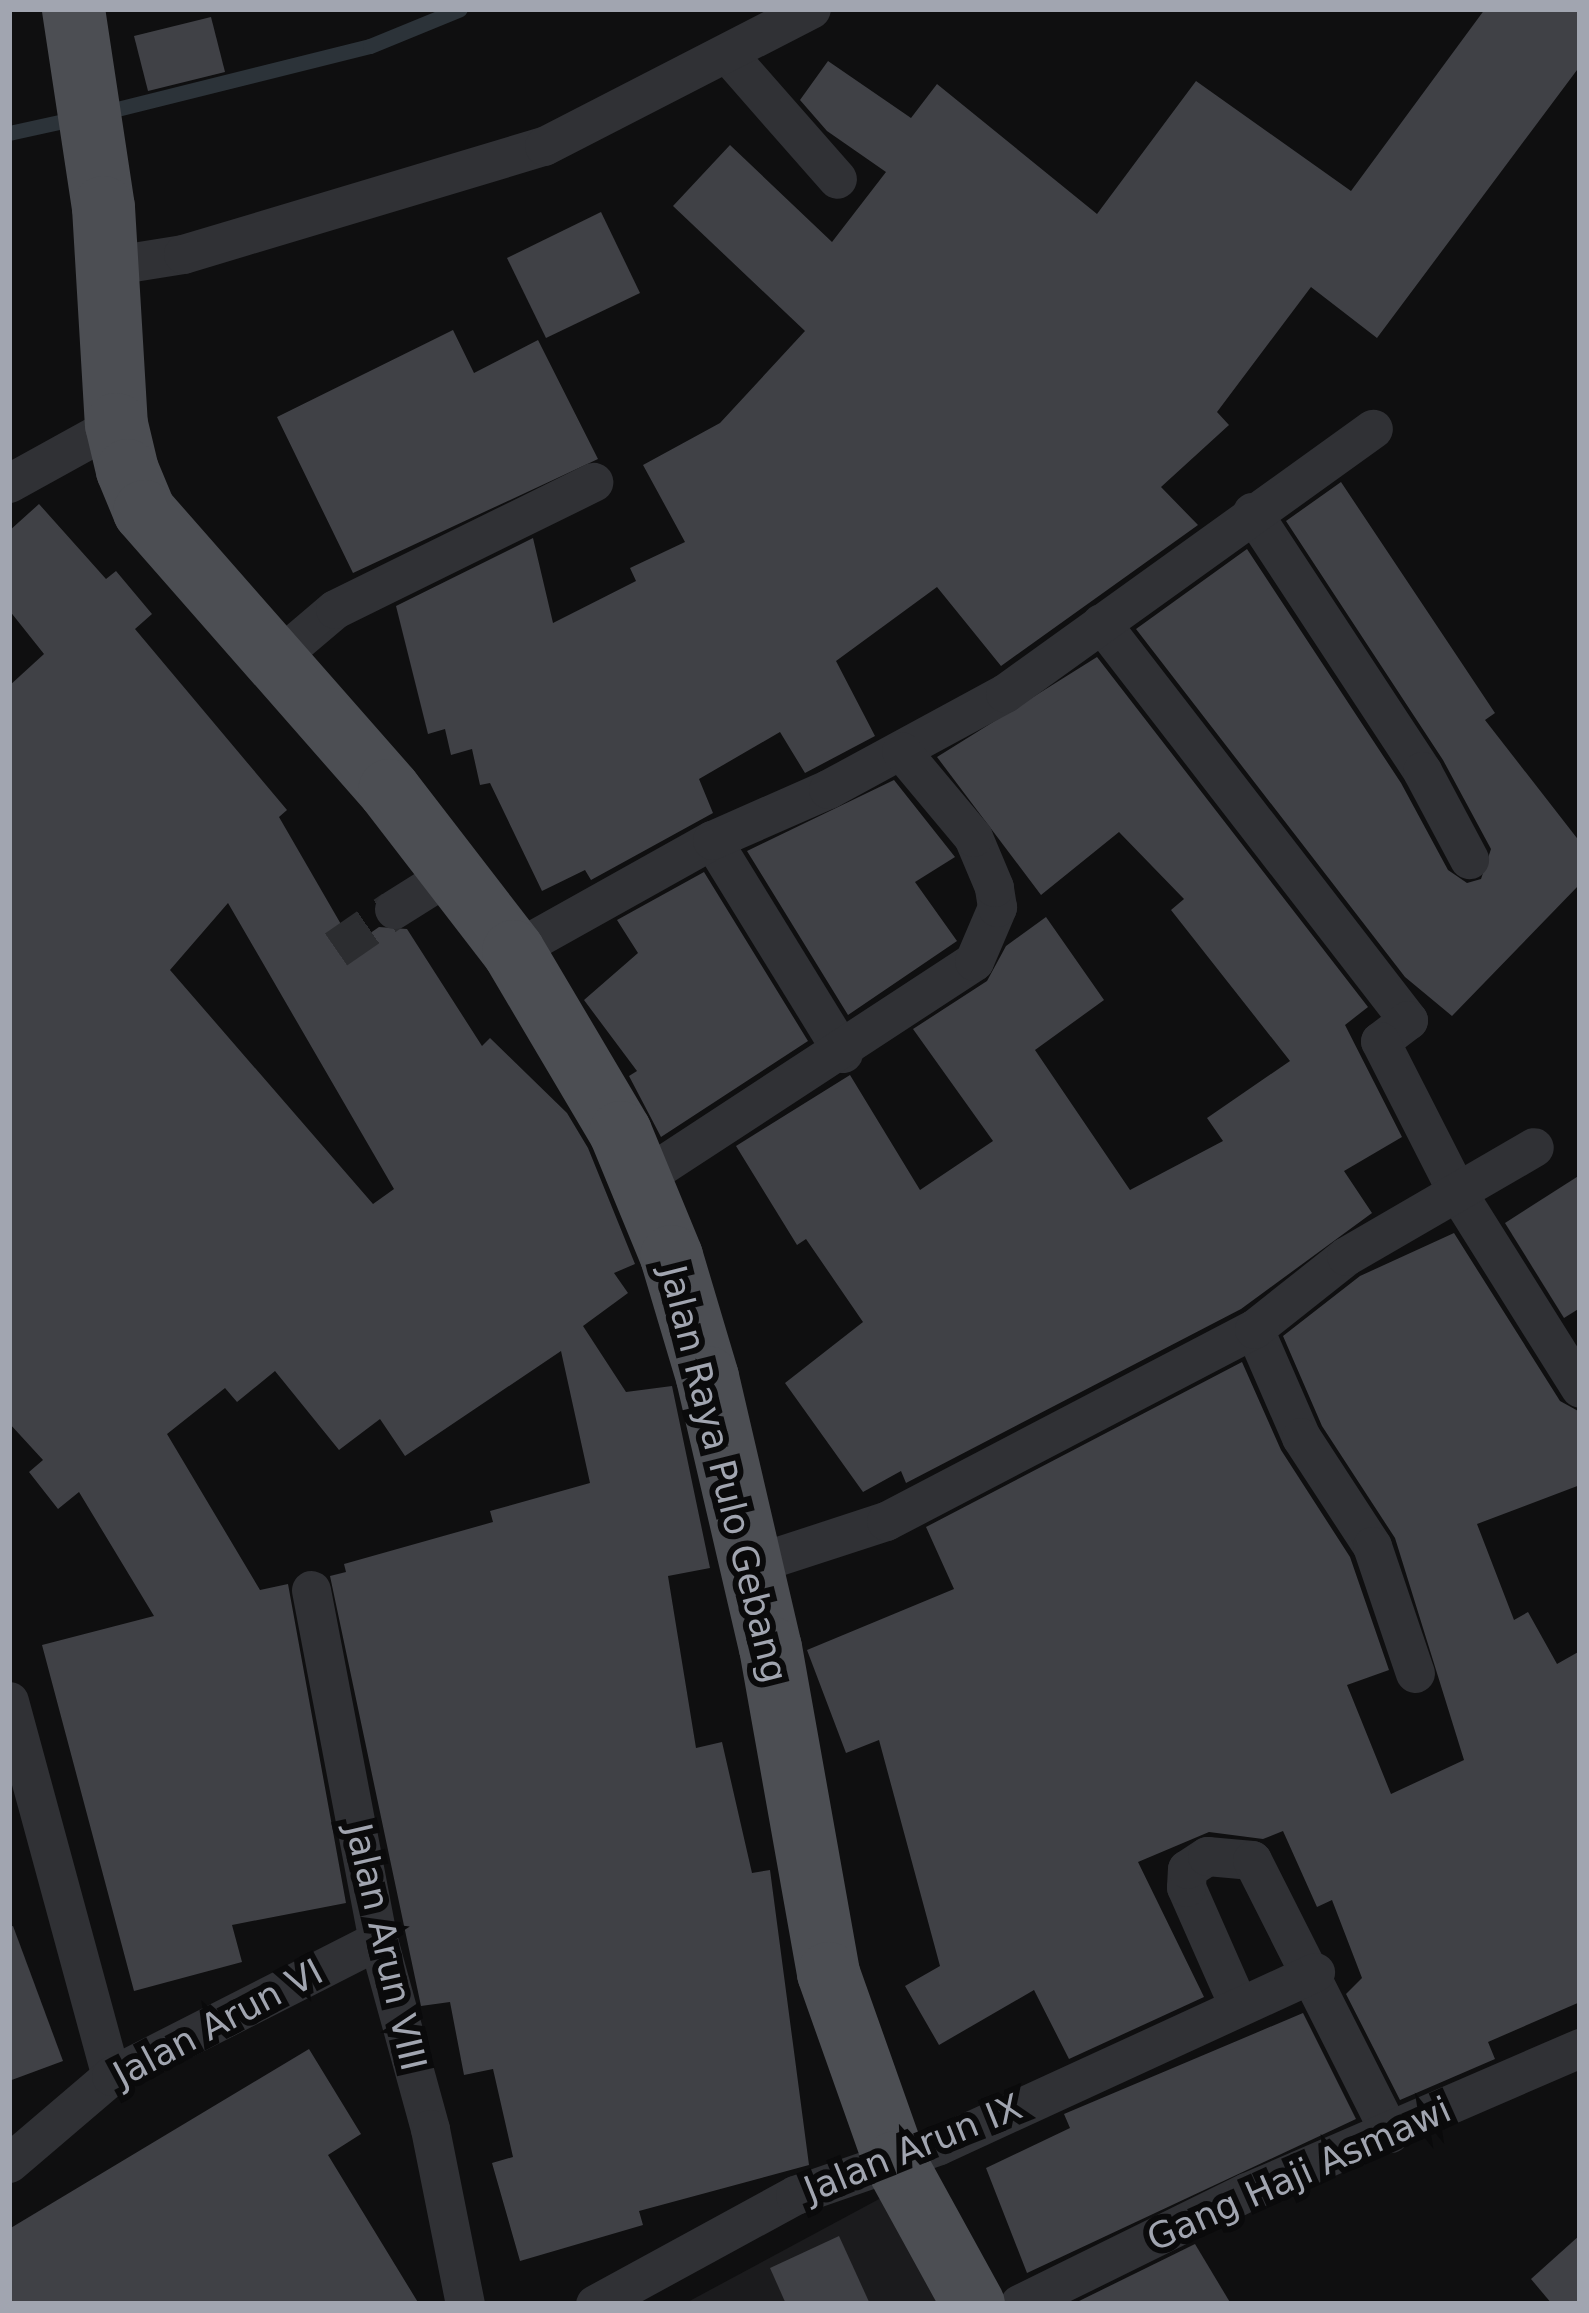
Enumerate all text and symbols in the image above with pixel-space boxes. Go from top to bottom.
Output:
street label: Jalan Raya Pulo Gebang [651,1261,797,1687]
street label: Jalan Arun VIII [337,1819,435,2075]
street label: Jalan Arun VI [106,1950,330,2096]
street label: Jalan Arun IX [798,2085,1028,2211]
street label: Gang Haji Asmawi [1141,2088,1457,2260]

